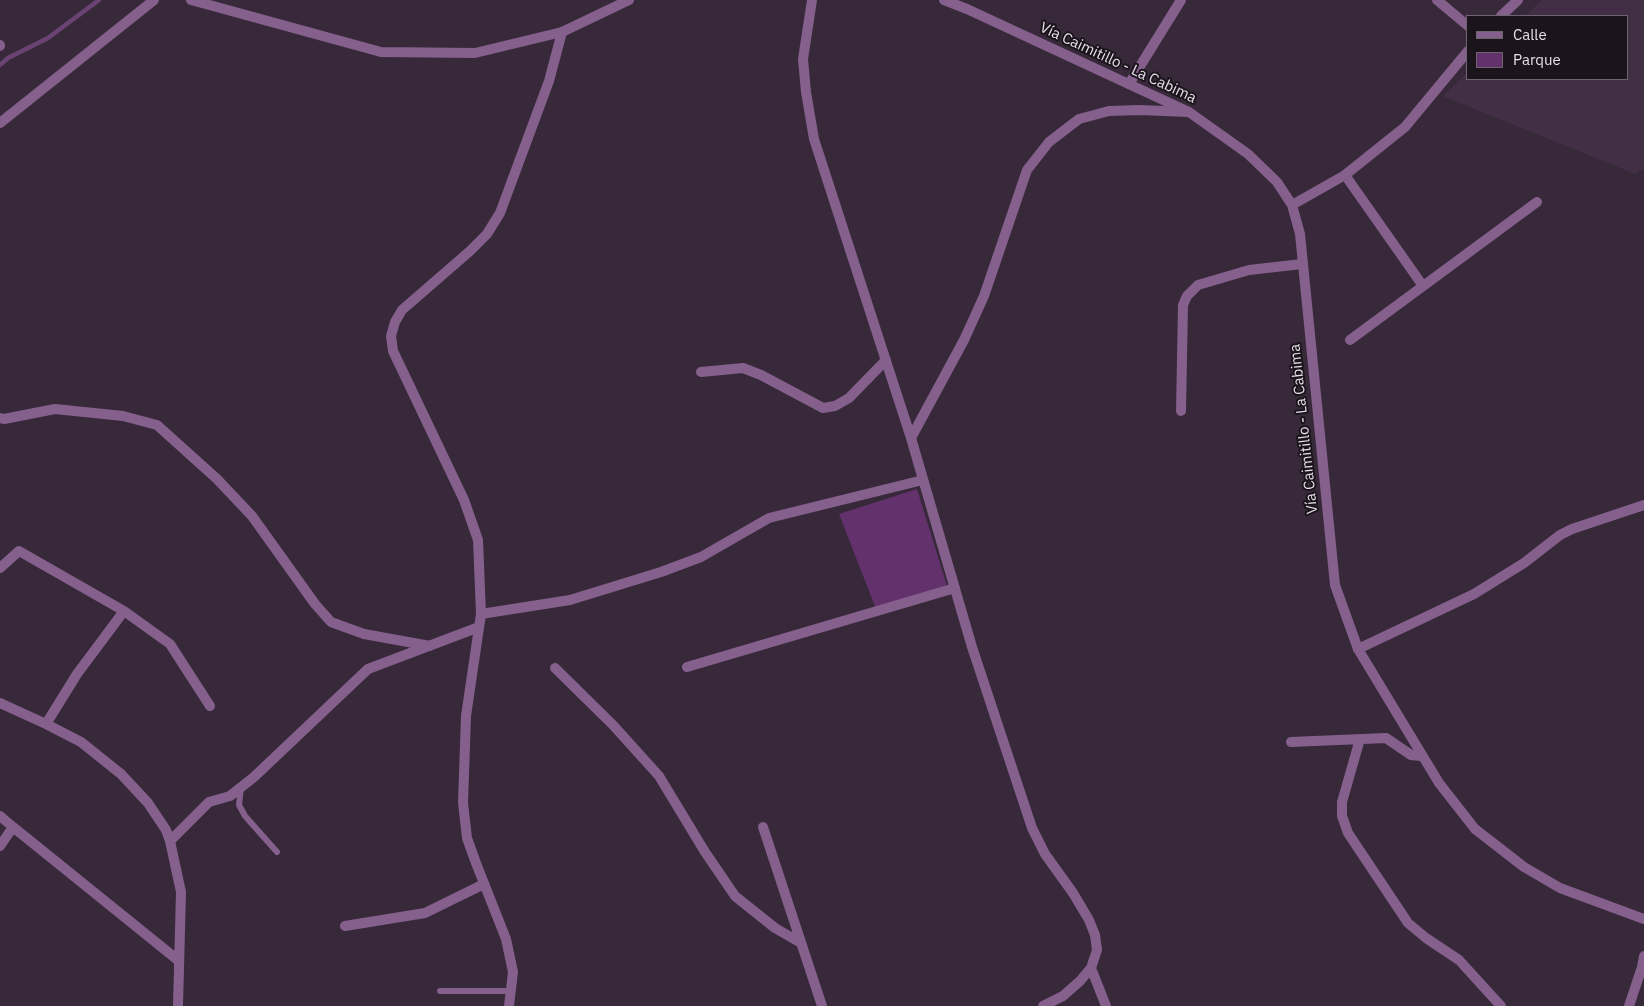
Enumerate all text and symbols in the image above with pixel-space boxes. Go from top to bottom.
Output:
legend [1466,15,1629,80]
street label: Vía Caimitillo - La Cabima [1037,19,1199,107]
text: Calle [1513,25,1547,44]
text: Parque [1513,50,1561,69]
street label: Vía Caimitillo - La Cabima [1286,343,1322,515]

